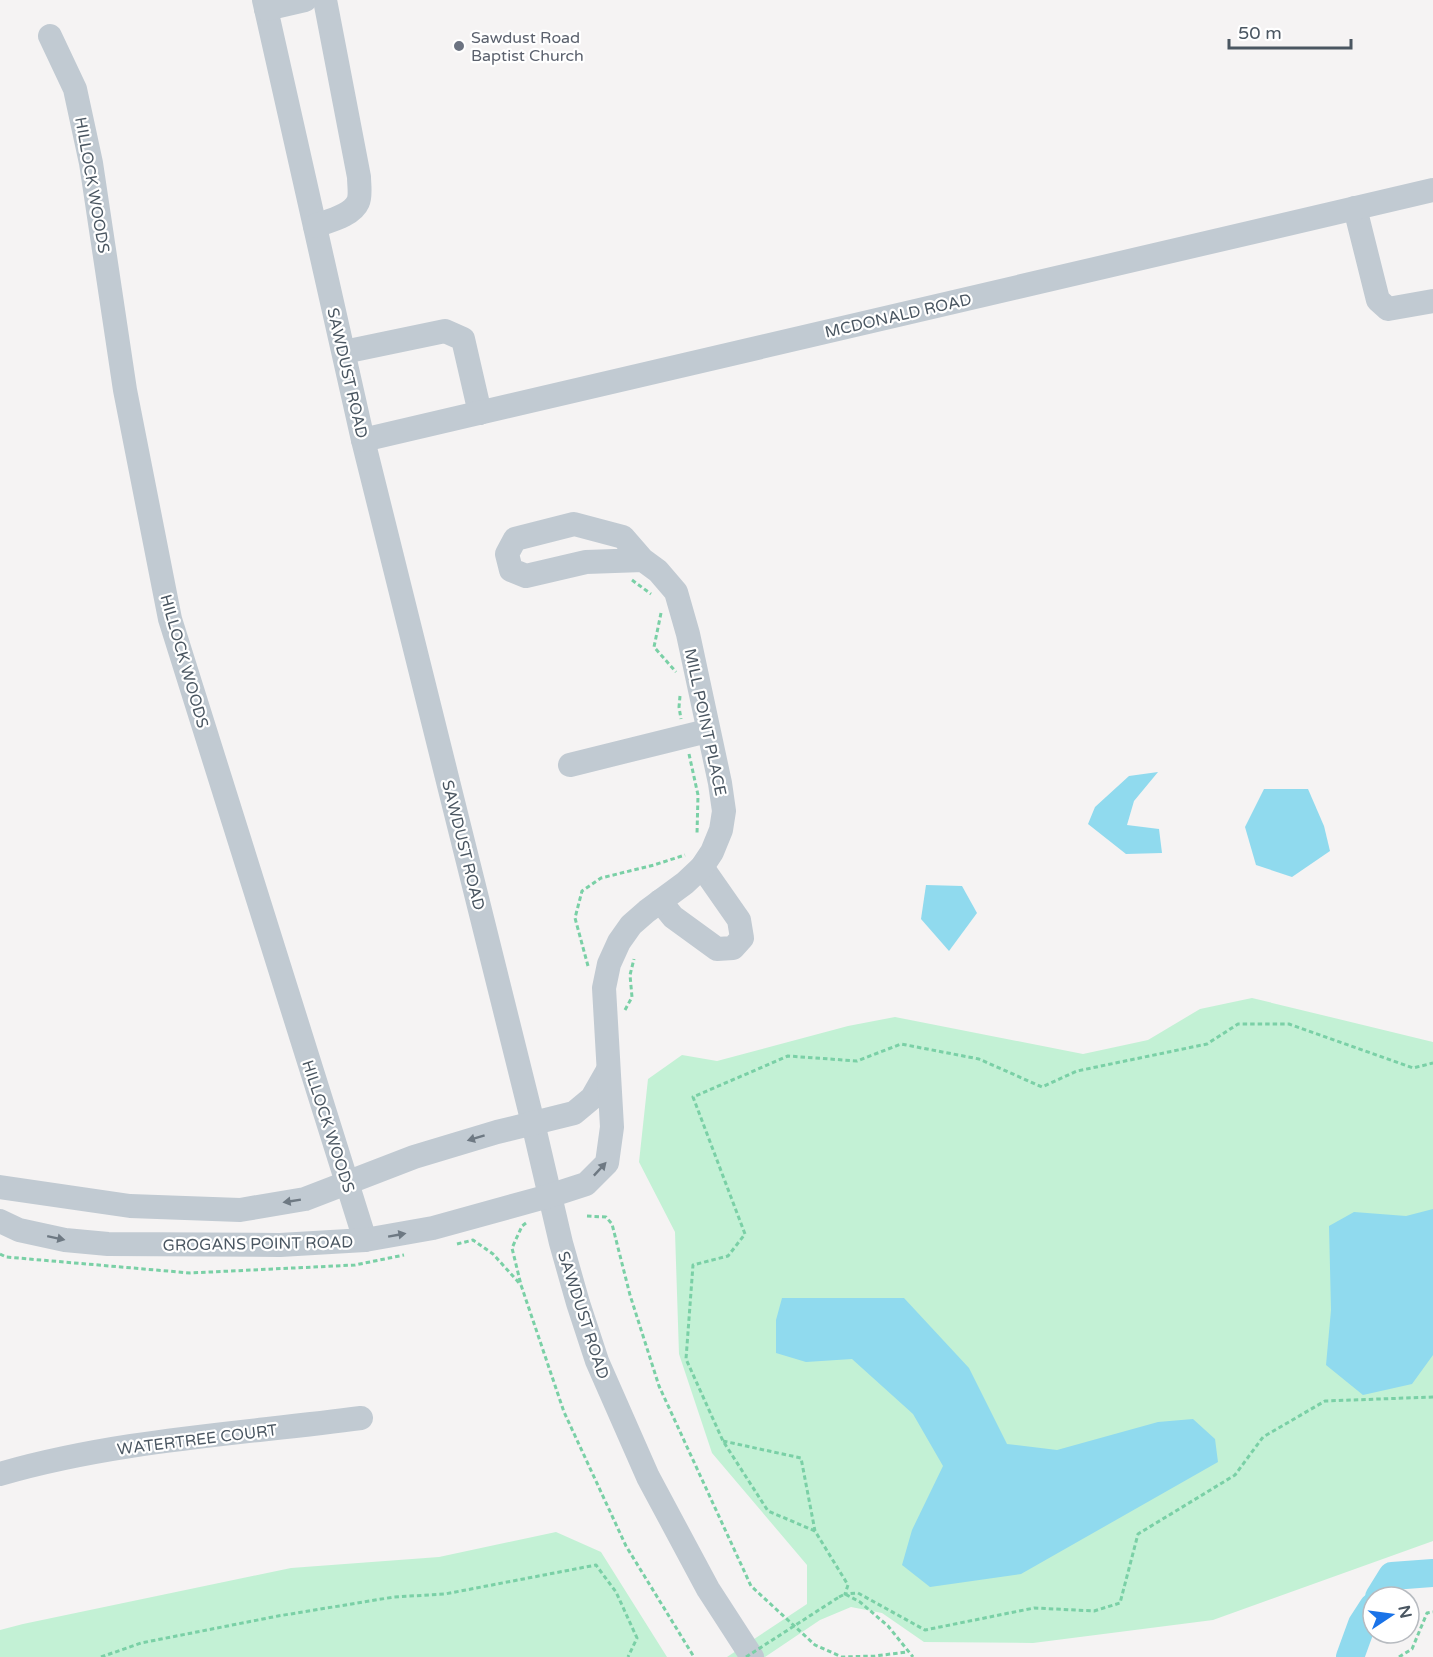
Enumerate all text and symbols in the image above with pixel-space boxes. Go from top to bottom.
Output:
scale bar [1229,12,1350,50]
text: 50 m [1238,22,1282,44]
place label: Sawdust Road Baptist Church [471,28,584,66]
marker: Sawdust Road Baptist Church [452,39,466,53]
street label: HILLOCK WOODS [70,115,114,255]
street label: MCDONALD ROAD [823,289,973,343]
street label: SAWDUST ROAD [322,306,372,440]
street label: HILLOCK WOODS [155,592,213,731]
street label: MILL POINT PLACE [680,647,730,798]
street label: SAWDUST ROAD [437,778,489,912]
street label: HILLOCK WOODS [297,1058,359,1195]
one-way arrow [467,1134,485,1143]
one-way arrow [593,1162,607,1177]
one-way arrow [283,1197,302,1206]
one-way arrow [387,1230,406,1239]
street label: GROGANS POINT ROAD [163,1232,353,1256]
one-way arrow [46,1234,65,1243]
street label: SAWDUST ROAD [553,1249,613,1382]
street label: WATERTREE COURT [116,1420,279,1460]
north arrow [1361,1585,1421,1645]
text: N [1393,1603,1416,1620]

